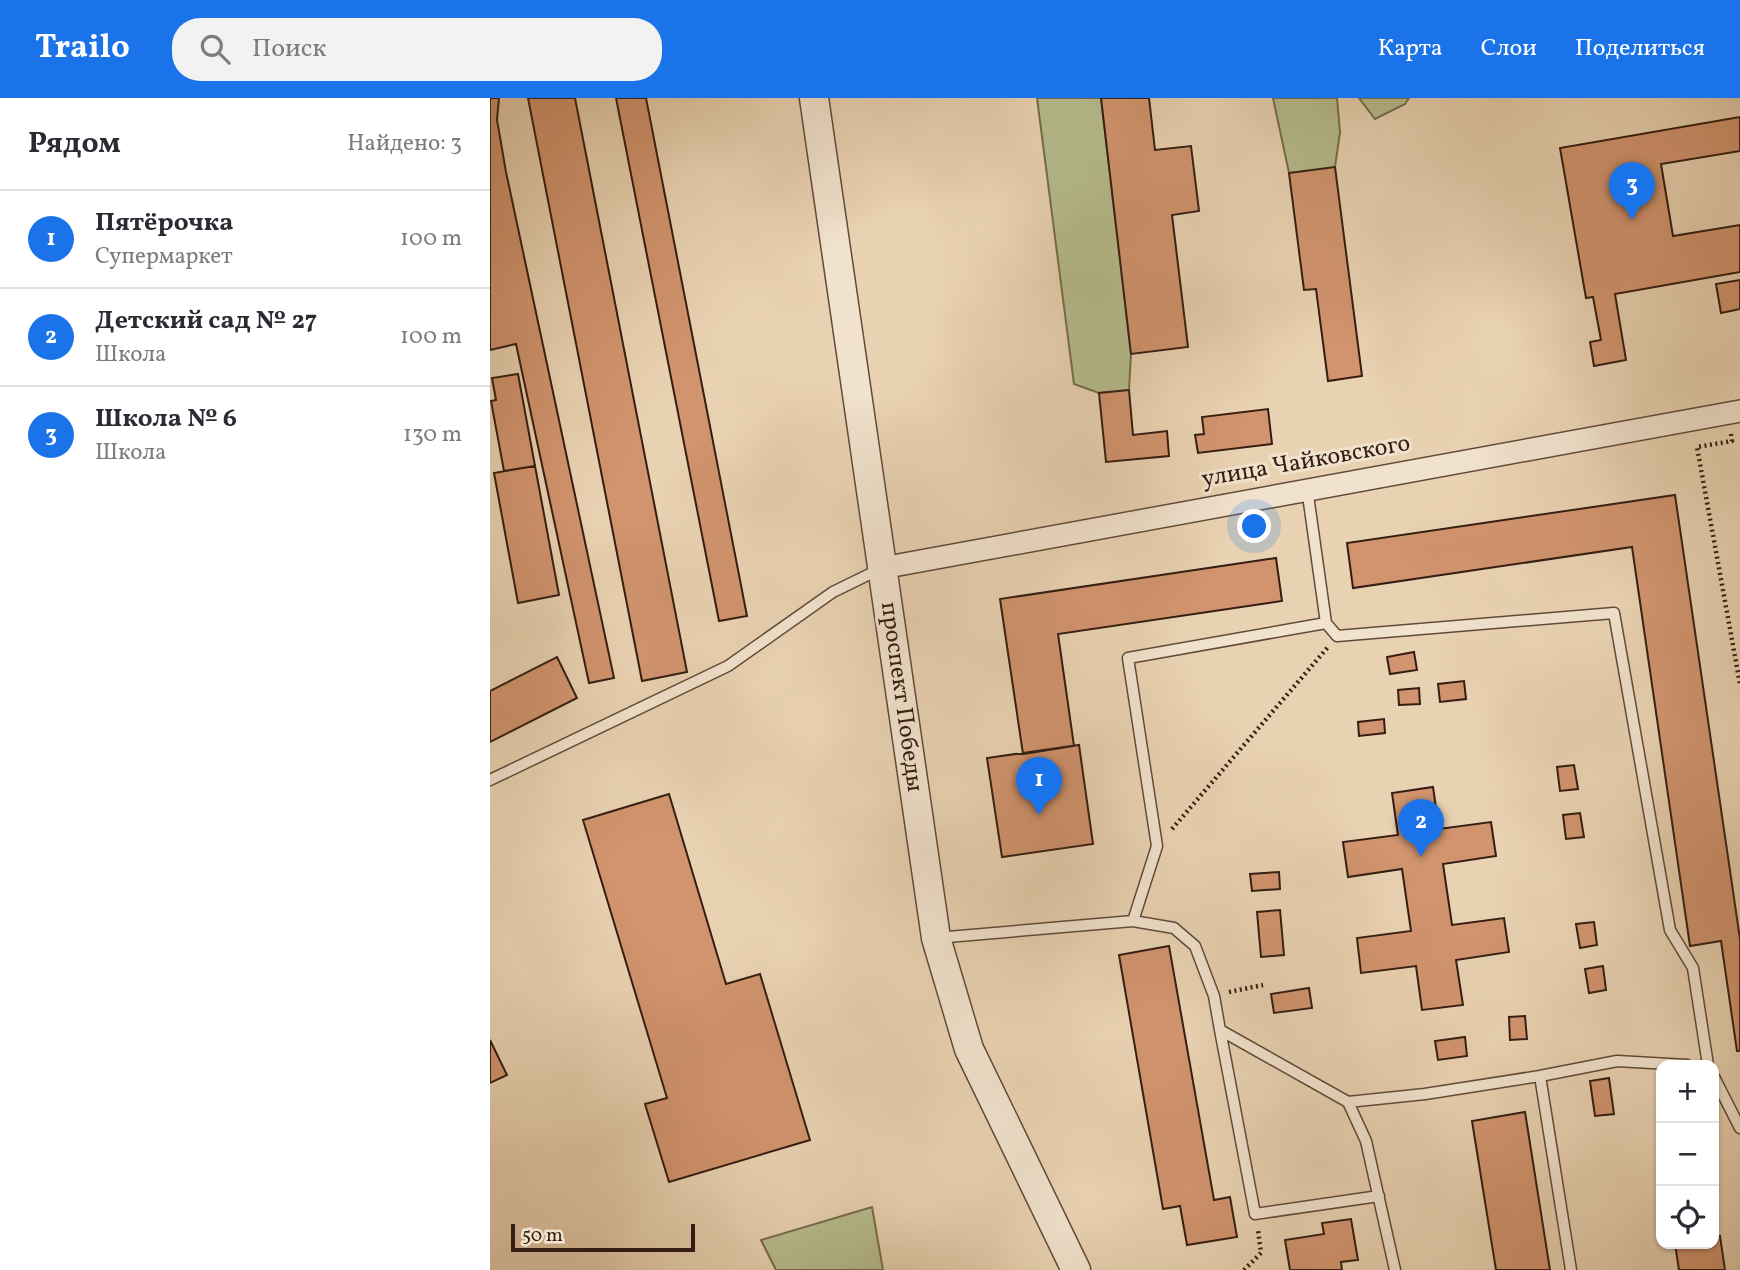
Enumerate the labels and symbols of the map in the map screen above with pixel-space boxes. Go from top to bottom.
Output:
pin: 3 [1609,162,1655,220]
street label: улица Чайковского [1199,427,1413,497]
your location [1237,509,1271,543]
street label: проспект Победы [871,600,931,794]
pin: 1 [1016,757,1062,815]
pin: 2 [1398,799,1444,857]
scale bar [511,1221,695,1253]

